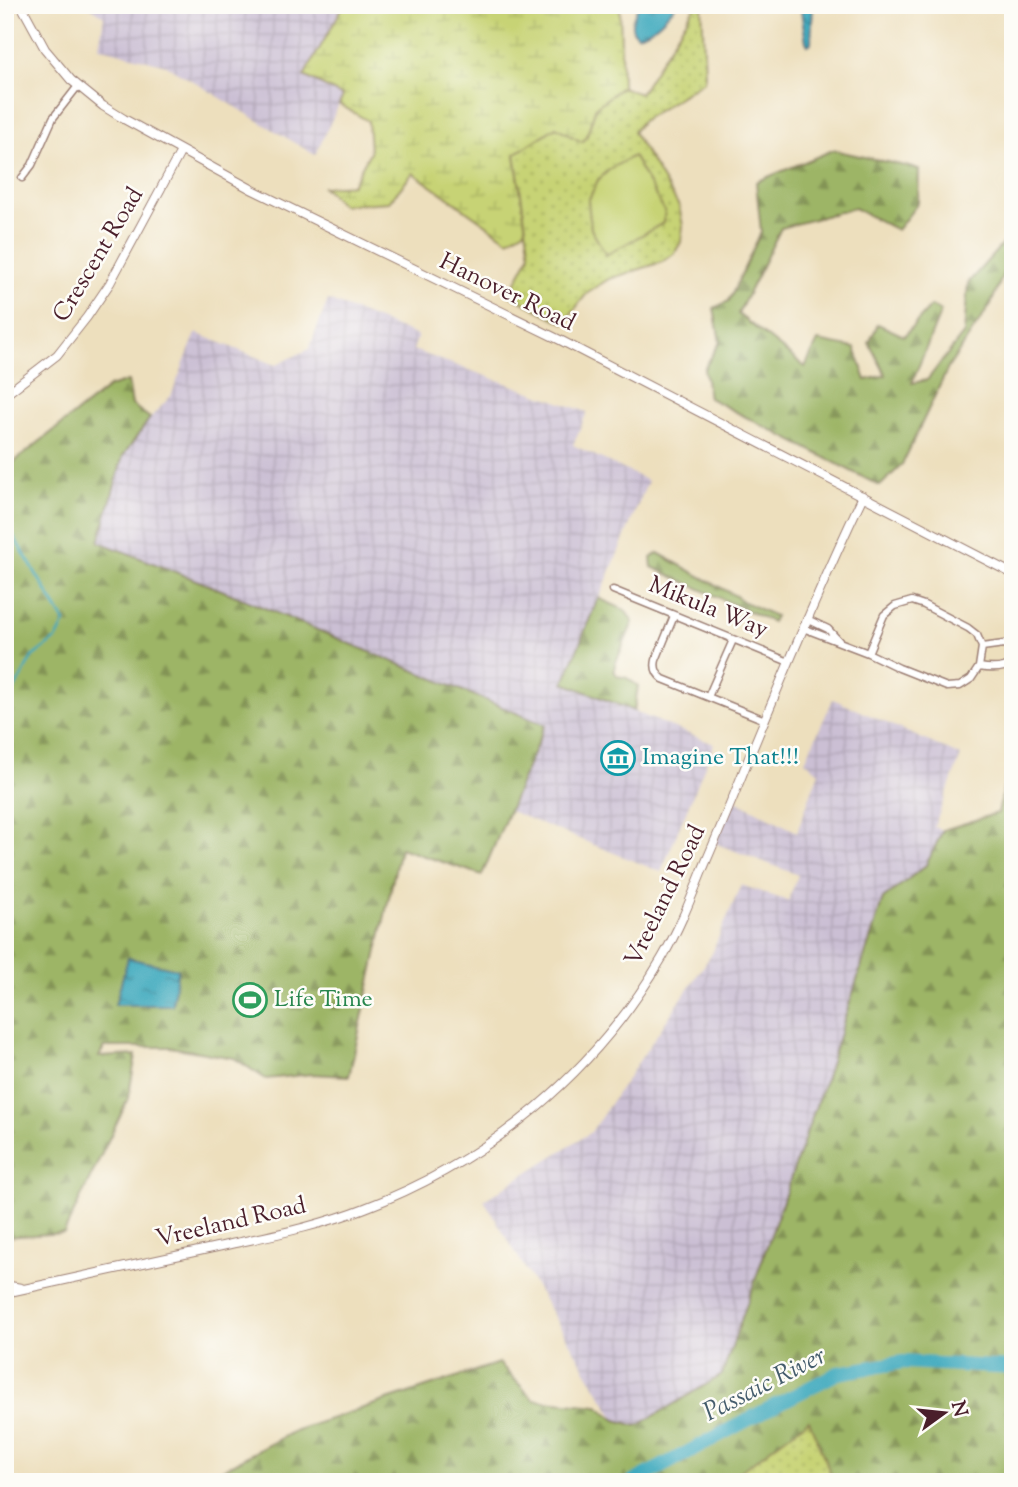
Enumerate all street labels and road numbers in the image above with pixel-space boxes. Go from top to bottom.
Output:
street label: Crescent Road [45,181,153,329]
street label: Hanover Road [433,245,581,341]
street label: Mikula Way [643,569,773,647]
street label: Vreeland Road [617,819,715,972]
street label: Vreeland Road [152,1189,310,1257]

